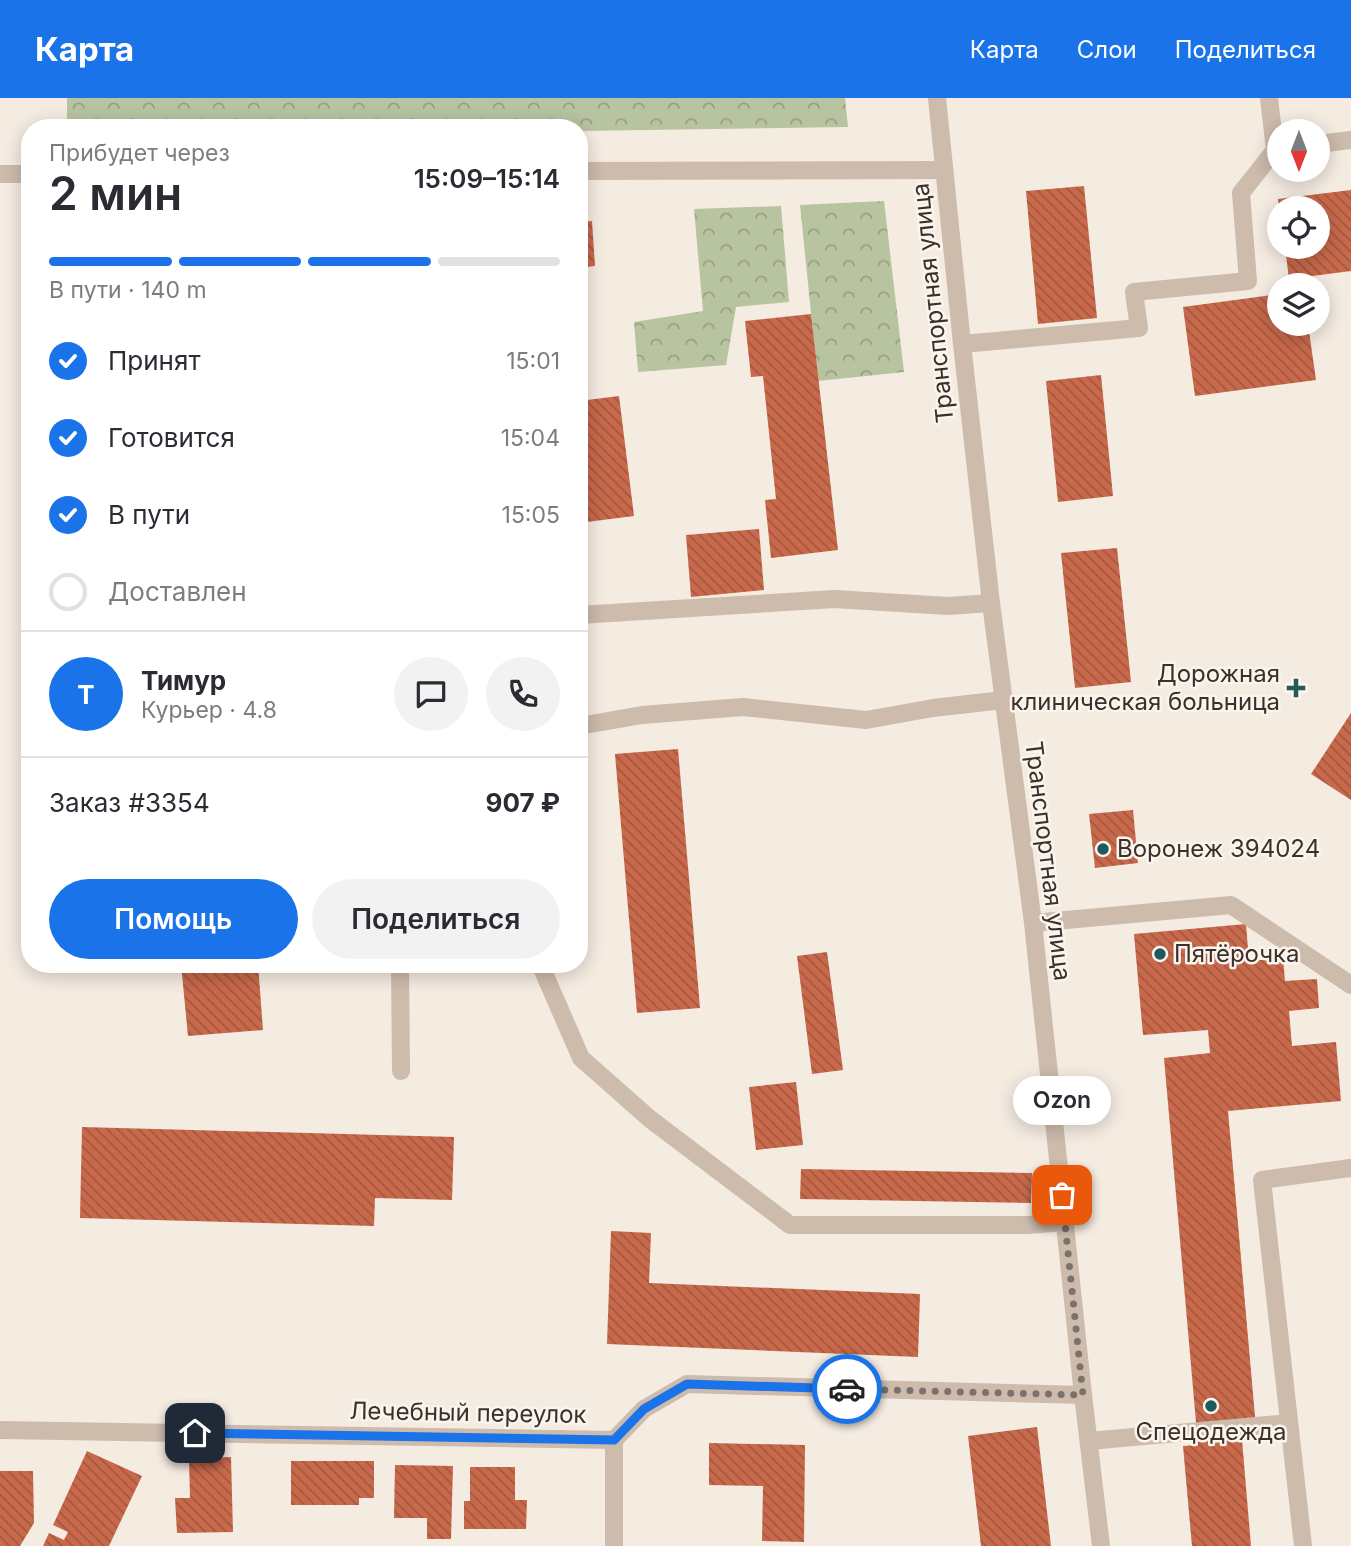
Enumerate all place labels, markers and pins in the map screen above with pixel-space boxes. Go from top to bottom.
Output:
place label: Дорожная клиническая больница [1011,659,1280,716]
marker: Дорожная клиническая больница [1286,678,1306,698]
place label: Воронеж 394024 [1117,834,1320,863]
marker: Воронеж 394024 [1095,841,1111,857]
place label: Пятёрочка [1174,939,1300,968]
marker: Пятёрочка [1152,946,1168,962]
callout: Ozon [1013,1076,1111,1125]
pin [1032,1165,1092,1225]
marker: Спецодежда [1203,1398,1219,1414]
pin [165,1403,225,1463]
place label: Спецодежда [1136,1417,1286,1446]

